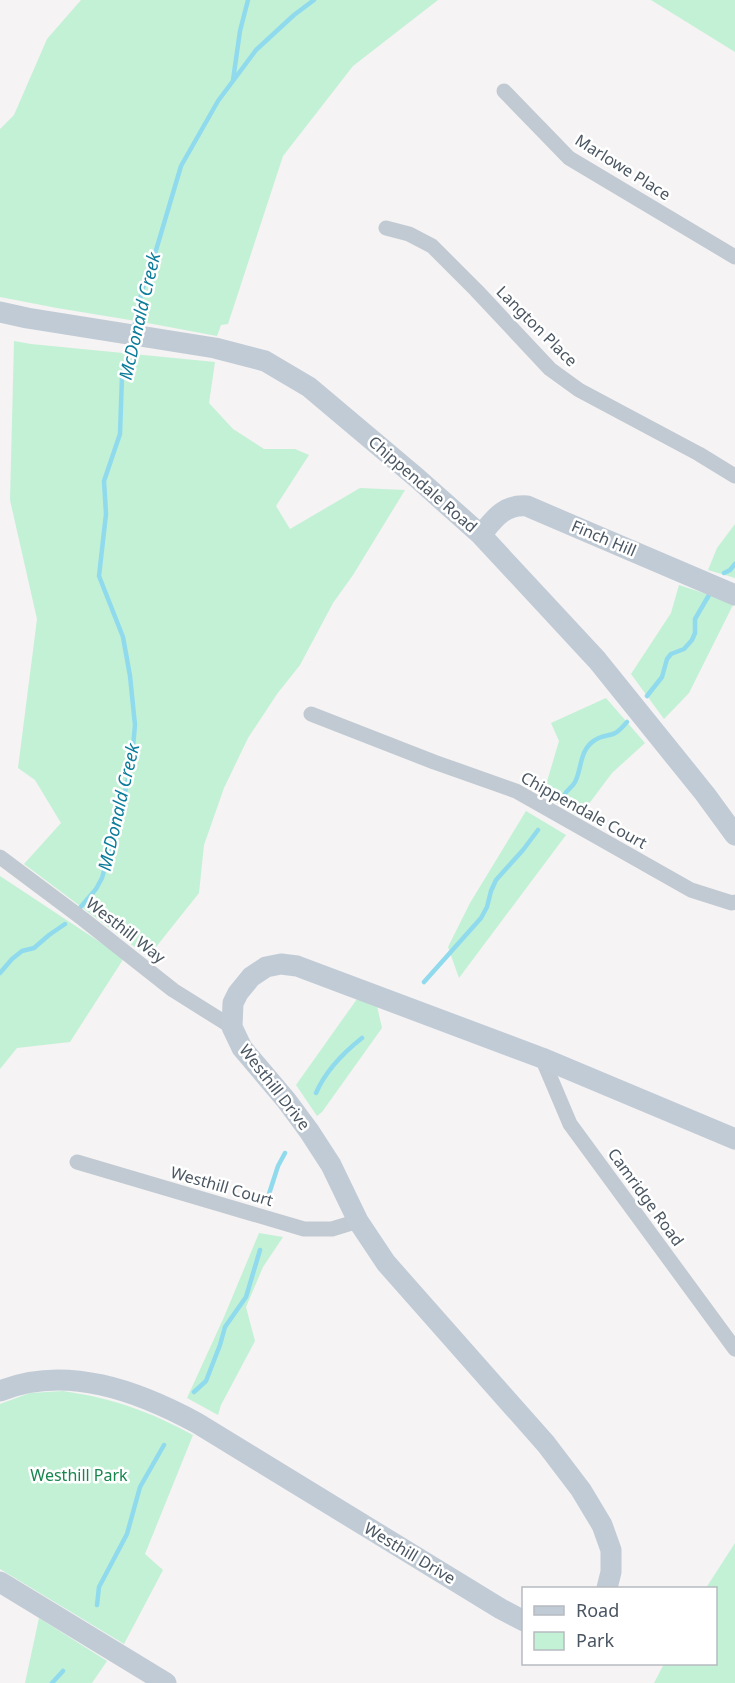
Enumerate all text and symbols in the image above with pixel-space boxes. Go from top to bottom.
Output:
street label: Marlowe Place [571,129,675,205]
water label: McDonald Creek [113,249,166,382]
street label: Langton Place [492,281,582,371]
street label: Chippendale Road [364,431,482,537]
street label: Finch Hill [568,515,640,561]
water label: McDonald Creek [92,740,145,873]
street label: Chippendale Court [517,766,651,854]
street label: Westhill Way [82,892,171,968]
street label: Westhill Drive [235,1040,315,1134]
street label: Camridge Road [603,1144,689,1250]
street label: Westhill Court [168,1161,276,1211]
park label: Westhill Park [30,1464,128,1486]
street label: Westhill Drive [360,1517,460,1589]
legend [522,1587,717,1665]
text: Road [576,1598,619,1622]
text: Park [576,1628,614,1652]

